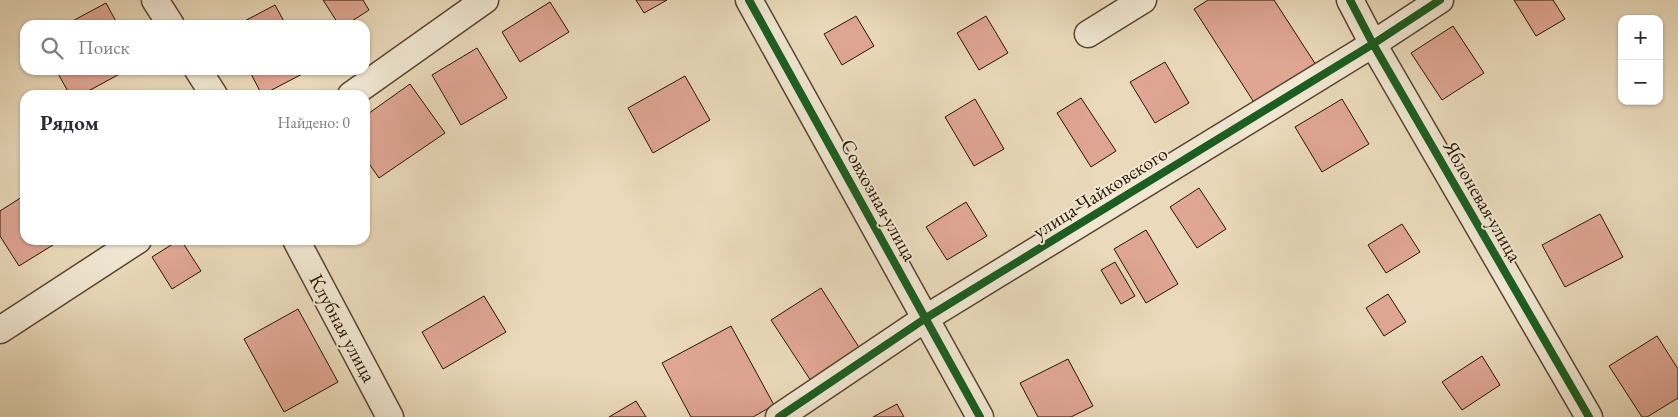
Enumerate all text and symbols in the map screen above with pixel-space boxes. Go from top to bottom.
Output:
map controls [1618,15,1663,105]
button: + [1618,15,1663,60]
search box [20,20,370,75]
icon: search [38,34,66,62]
text: Поиск [78,35,130,60]
button: − [1618,60,1663,105]
text: Рядом [40,109,99,136]
text: Найдено: 0 [278,112,350,133]
street label: Совхозная улица [835,134,923,266]
street label: Яблоневая улица [1437,135,1528,266]
street label: улица Чайковского [1028,140,1172,244]
street label: Клубная улица [304,269,382,387]

